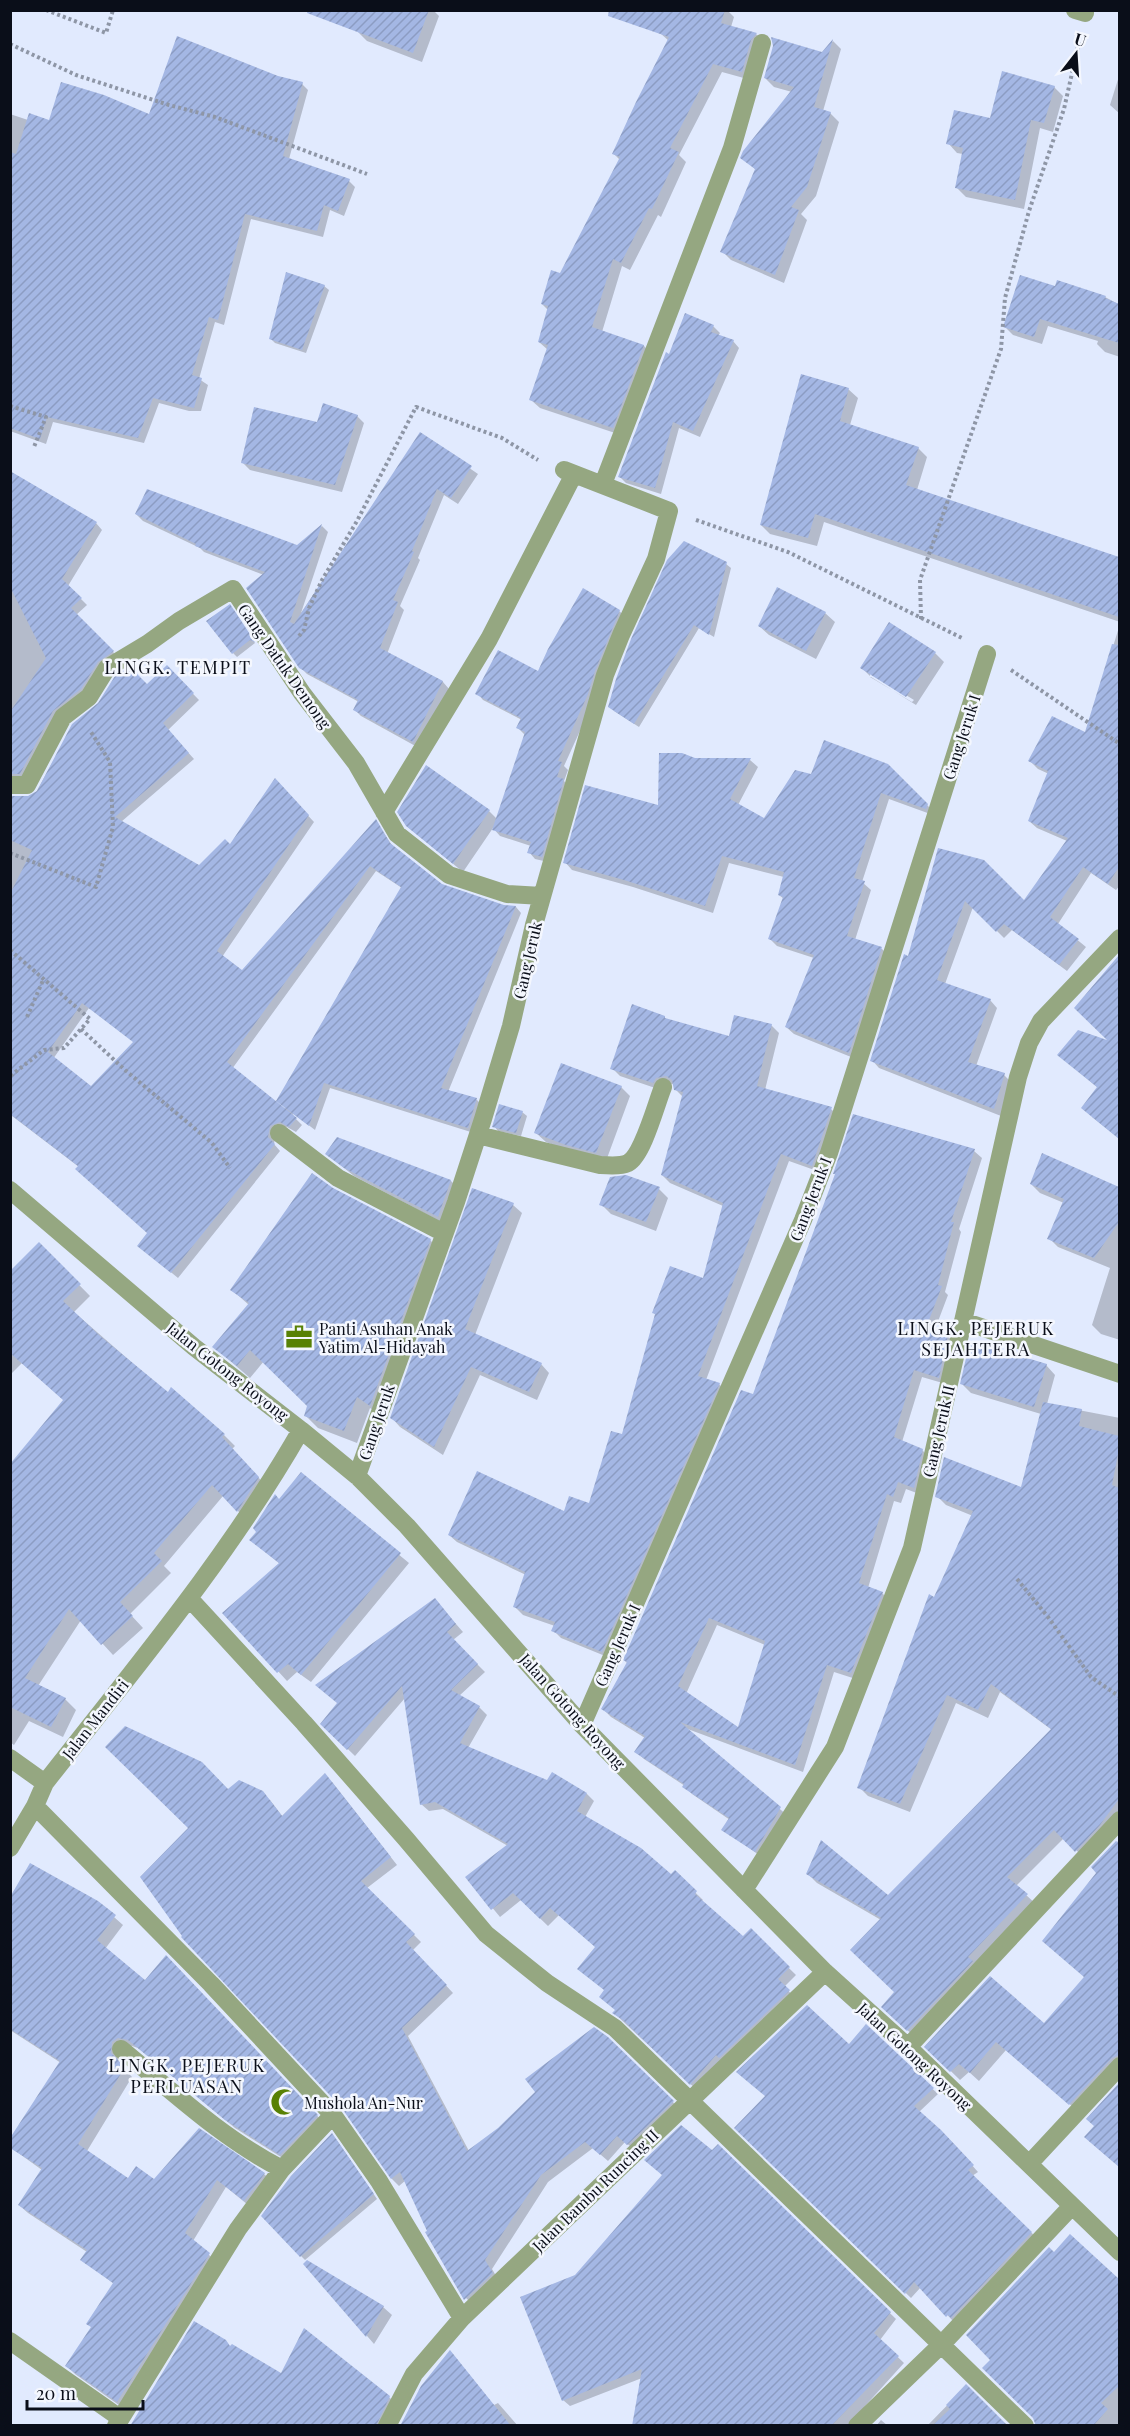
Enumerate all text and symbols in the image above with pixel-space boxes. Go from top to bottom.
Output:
north arrow [1046,24,1106,84]
text: U [1072,28,1089,51]
street label: Gang Datuk Demong [234,599,336,733]
district label: LINGK. TEMPIT [104,655,252,679]
street label: Gang Jeruk I [937,692,985,782]
street label: Gang Jeruk [508,919,546,1001]
street label: Gang Jeruk I [784,1154,836,1244]
street label: Jalan Gotong Royong [162,1316,293,1425]
district label: LINGK. PEJERUK SEJAHTERA [897,1316,1055,1361]
place label: Panti Asuhan Anak Yatim Al-Hidayah [318,1318,453,1357]
office icon: Panti Asuhan Anak Yatim Al-Hidayah [284,1322,314,1352]
street label: Gang Jeruk [353,1381,399,1463]
street label: Gang Jeruk II [917,1383,959,1479]
street label: Gang Jeruk I [589,1600,645,1690]
street label: Jalan Gotong Royong [515,1648,631,1774]
street label: Jalan Mandiri [57,1674,133,1764]
street label: Jalan Gotong Royong [853,1997,977,2115]
district label: LINGK. PEJERUK PERLUASAN [108,2053,266,2098]
mosque icon: Mushola An-Nur [269,2087,299,2117]
place label: Mushola An-Nur [304,2092,423,2113]
street label: Jalan Bambu Runcing II [527,2124,663,2256]
scale bar [27,2373,142,2411]
text: 20 m [36,2381,76,2405]

